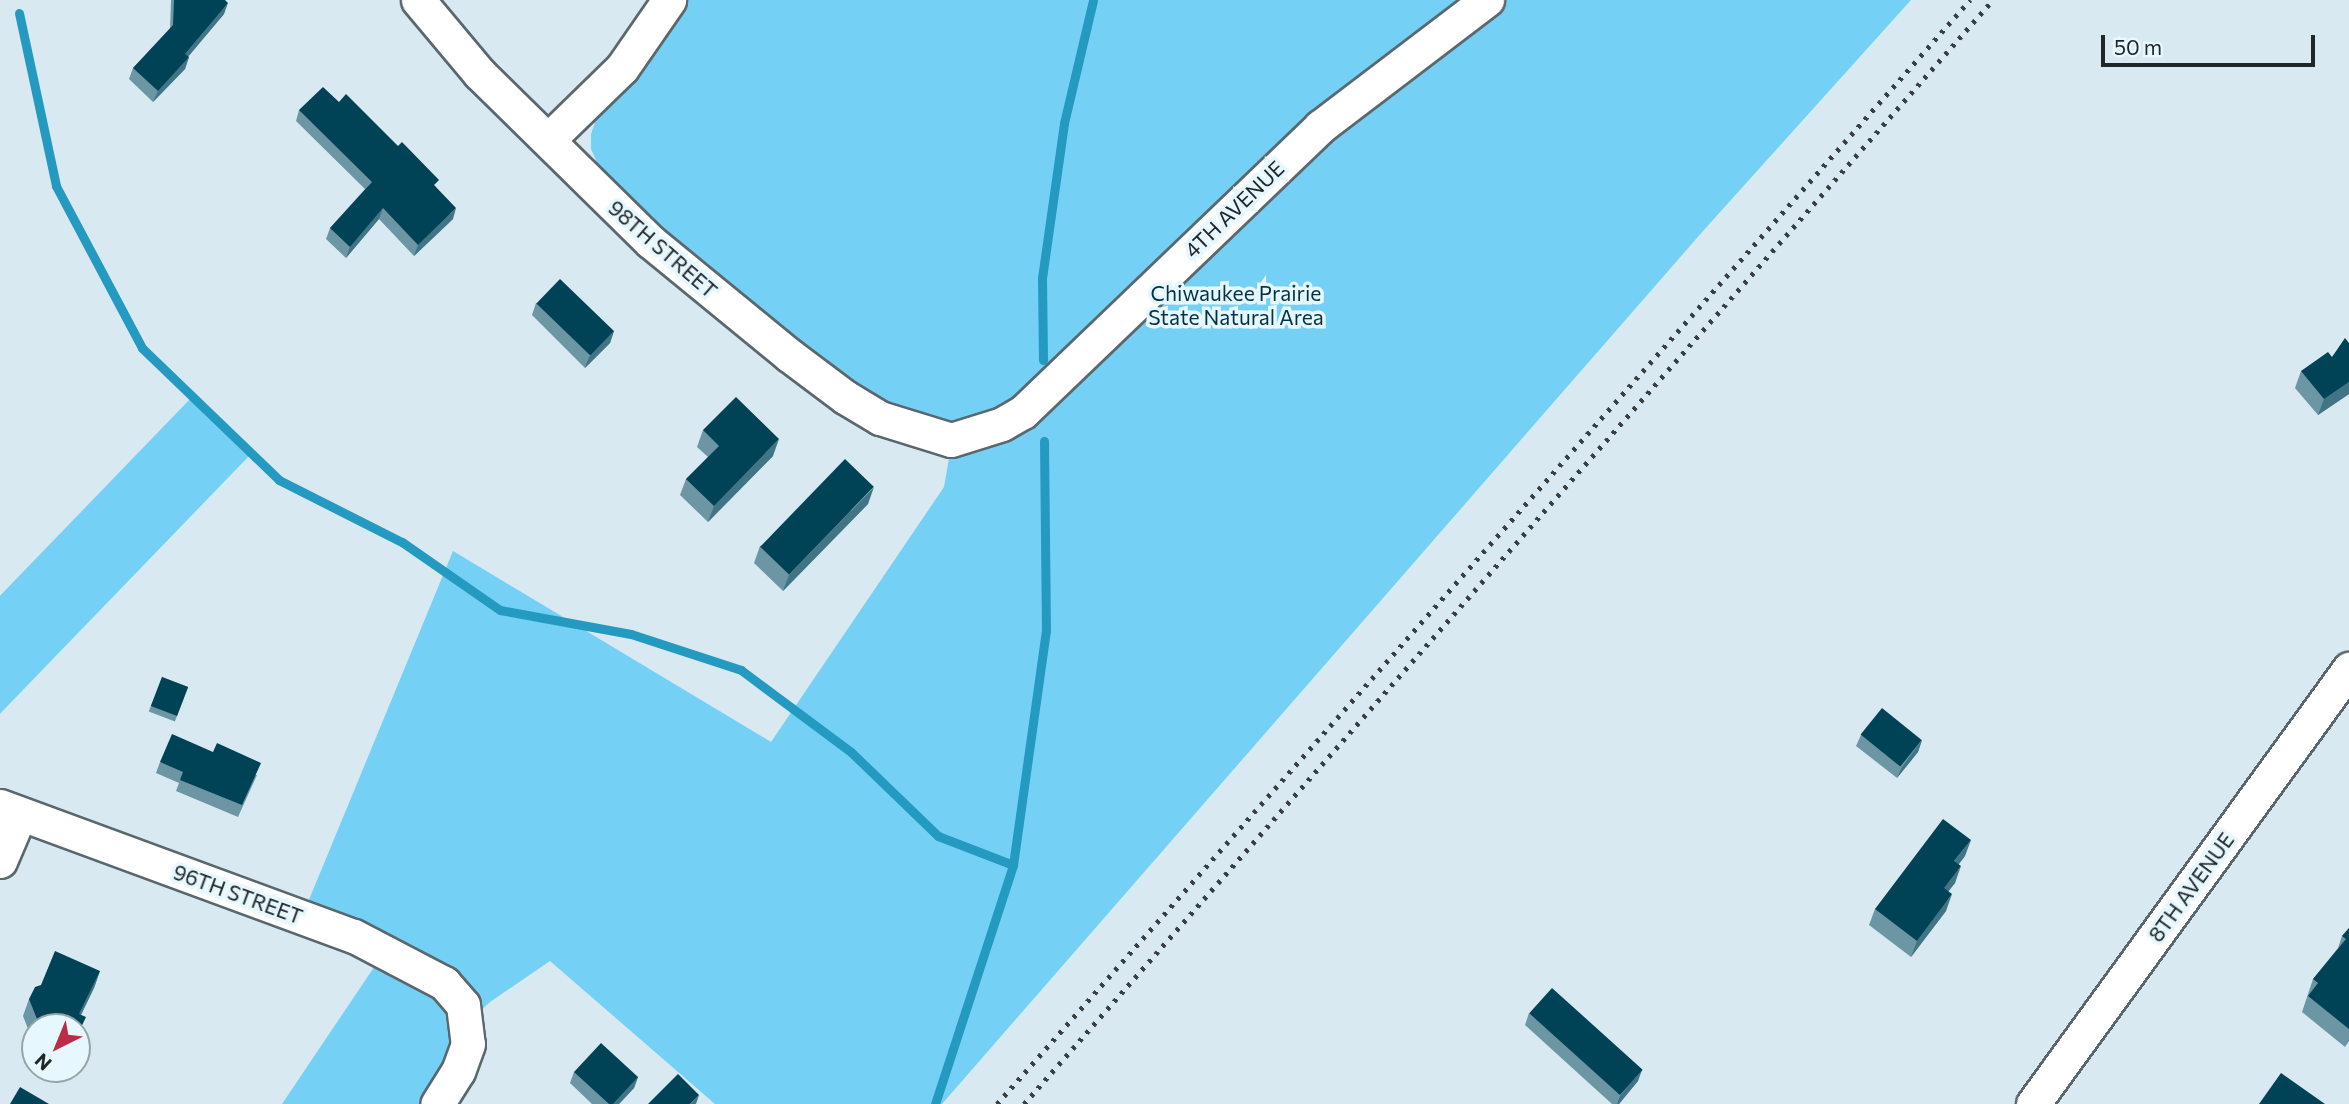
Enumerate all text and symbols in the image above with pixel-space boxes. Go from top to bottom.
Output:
scale bar [2104,21,2318,65]
text: 50 m [2114,34,2162,59]
street label: 4TH AVENUE [1179,155,1289,263]
street label: 98TH STREET [603,195,723,303]
park label: Chiwaukee Prairie State Natural Area [1148,280,1324,330]
street label: 8TH AVENUE [2143,828,2239,946]
street label: 96TH STREET [170,859,306,929]
north arrow [21,1013,91,1083]
text: N [30,1049,56,1076]

